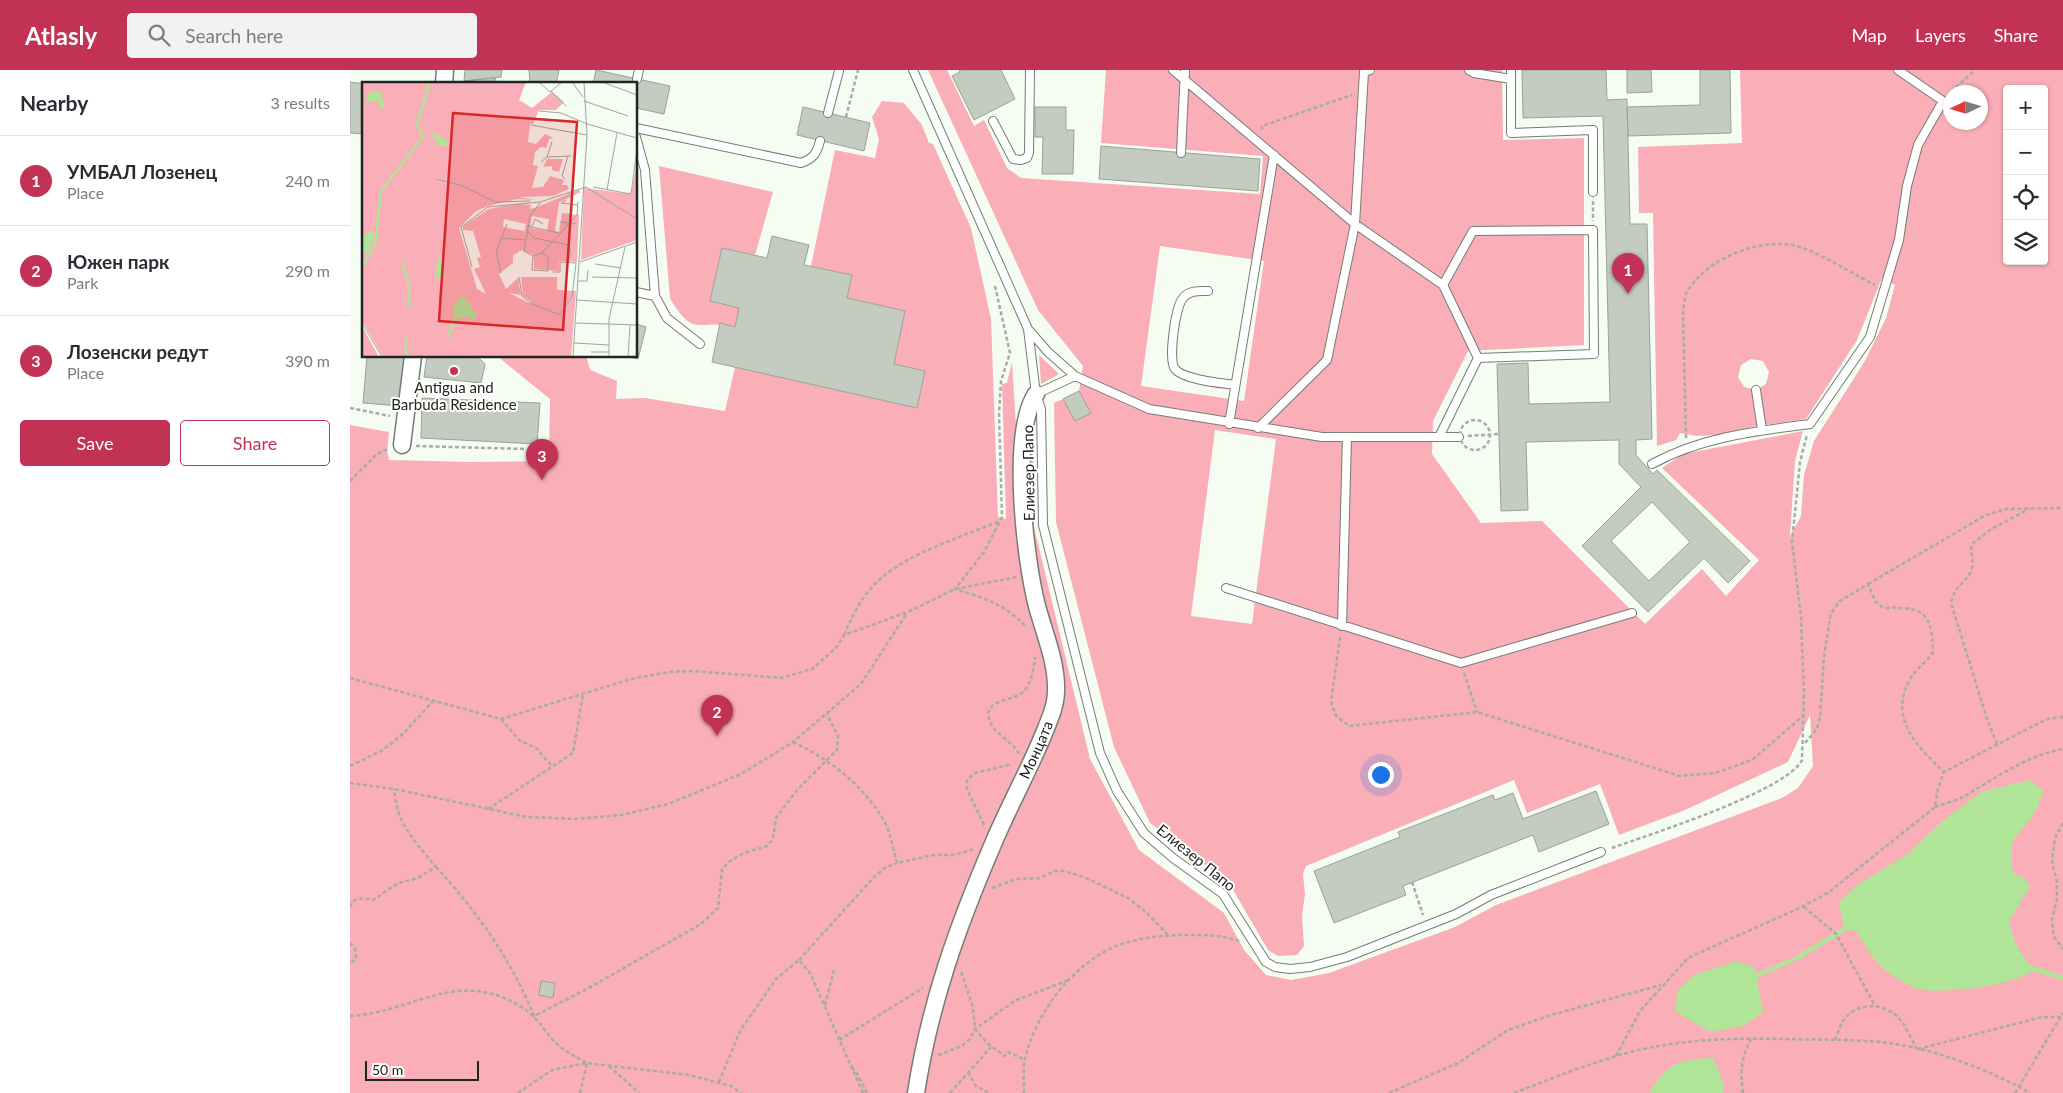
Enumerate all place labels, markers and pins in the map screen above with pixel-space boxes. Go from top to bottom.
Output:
pin: 1 [1612,253,1644,294]
marker: Antigua and Barbuda Residence [448,365,460,377]
place label: Antigua and Barbuda Residence [391,378,517,413]
pin: 3 [526,439,558,480]
pin: 2 [701,695,733,736]

